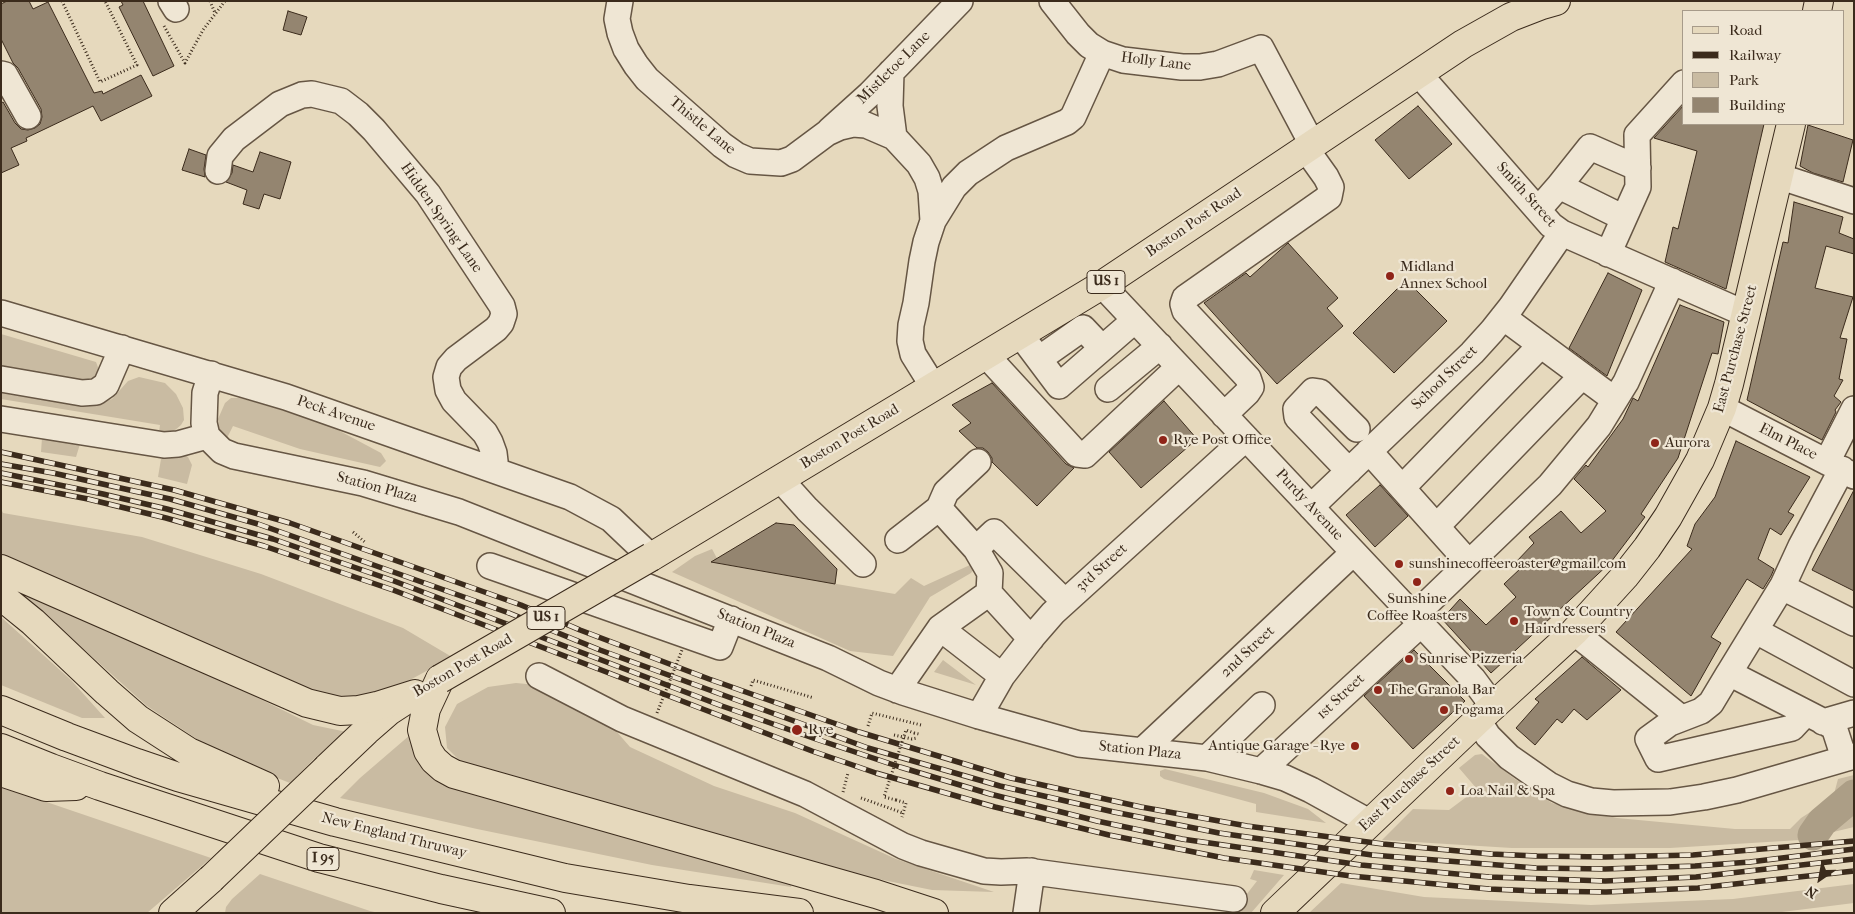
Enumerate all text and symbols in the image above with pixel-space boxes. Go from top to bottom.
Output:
legend [1682,10,1845,125]
text: Road [1729,21,1762,39]
street label: Mistletoe Lane [854,28,934,108]
text: Railway [1729,46,1781,64]
street label: Holly Lane [1120,49,1192,75]
text: Park [1729,71,1759,89]
street label: Thistle Lane [665,93,739,159]
text: Building [1729,96,1785,114]
street label: Hidden Spring Lane [396,159,486,277]
street label: Smith Street [1492,159,1560,231]
street label: Boston Post Road [1143,184,1245,262]
place label: Midland Annex School [1400,258,1487,293]
road number: US 1 [1087,270,1125,294]
marker: Midland Annex School [1384,270,1396,282]
street label: East Purchase Street [1710,283,1762,415]
street label: School Street [1408,342,1482,414]
street label: Peck Avenue [294,392,378,436]
street label: Boston Post Road [798,401,902,473]
street label: Elm Place [1756,420,1820,464]
place label: Rye Post Office [1173,431,1271,449]
marker: Rye Post Office [1157,434,1169,446]
place label: Aurora [1665,434,1710,452]
marker: Aurora [1649,437,1661,449]
street label: Purdy Avenue [1271,465,1347,545]
street label: Station Plaza [335,469,419,507]
street label: 3rd Street [1072,540,1132,596]
place label: sunshinecoffeeroaster@gmail.com [1409,555,1626,573]
marker: sunshinecoffeeroaster@gmail.com [1393,558,1405,570]
marker: Sunshine Coffee Roasters [1411,576,1423,588]
place label: Sunshine Coffee Roasters [1367,590,1467,625]
place label: Town & Country Hairdressers [1524,603,1633,638]
street label: Station Plaza [714,605,798,653]
road number: US 1 [527,606,565,630]
marker: Town & Country Hairdressers [1508,615,1520,627]
street label: 2nd Street [1217,622,1279,682]
street label: Boston Post Road [410,630,516,702]
place label: Sunrise Pizzeria [1419,650,1523,668]
marker: Sunrise Pizzeria [1403,653,1415,665]
street label: 1st Street [1313,670,1369,724]
place label: The Granola Bar [1388,681,1495,699]
marker: The Granola Bar [1372,684,1384,696]
place label: Fogama [1454,701,1504,719]
marker: Fogama [1438,704,1450,716]
place label: Rye [808,721,833,739]
marker: Rye [790,723,804,737]
street label: East Purchase Street [1356,732,1464,836]
place label: Antique Garage - Rye [1208,737,1345,755]
street label: Station Plaza [1098,738,1182,764]
marker: Antique Garage - Rye [1349,740,1361,752]
place label: Loa Nail & Spa [1460,782,1555,800]
marker: Loa Nail & Spa [1444,785,1456,797]
street label: New England Thruway [319,809,469,863]
road number: I 95 [307,848,339,871]
north arrow [1795,854,1845,904]
text: N [1802,882,1821,902]

